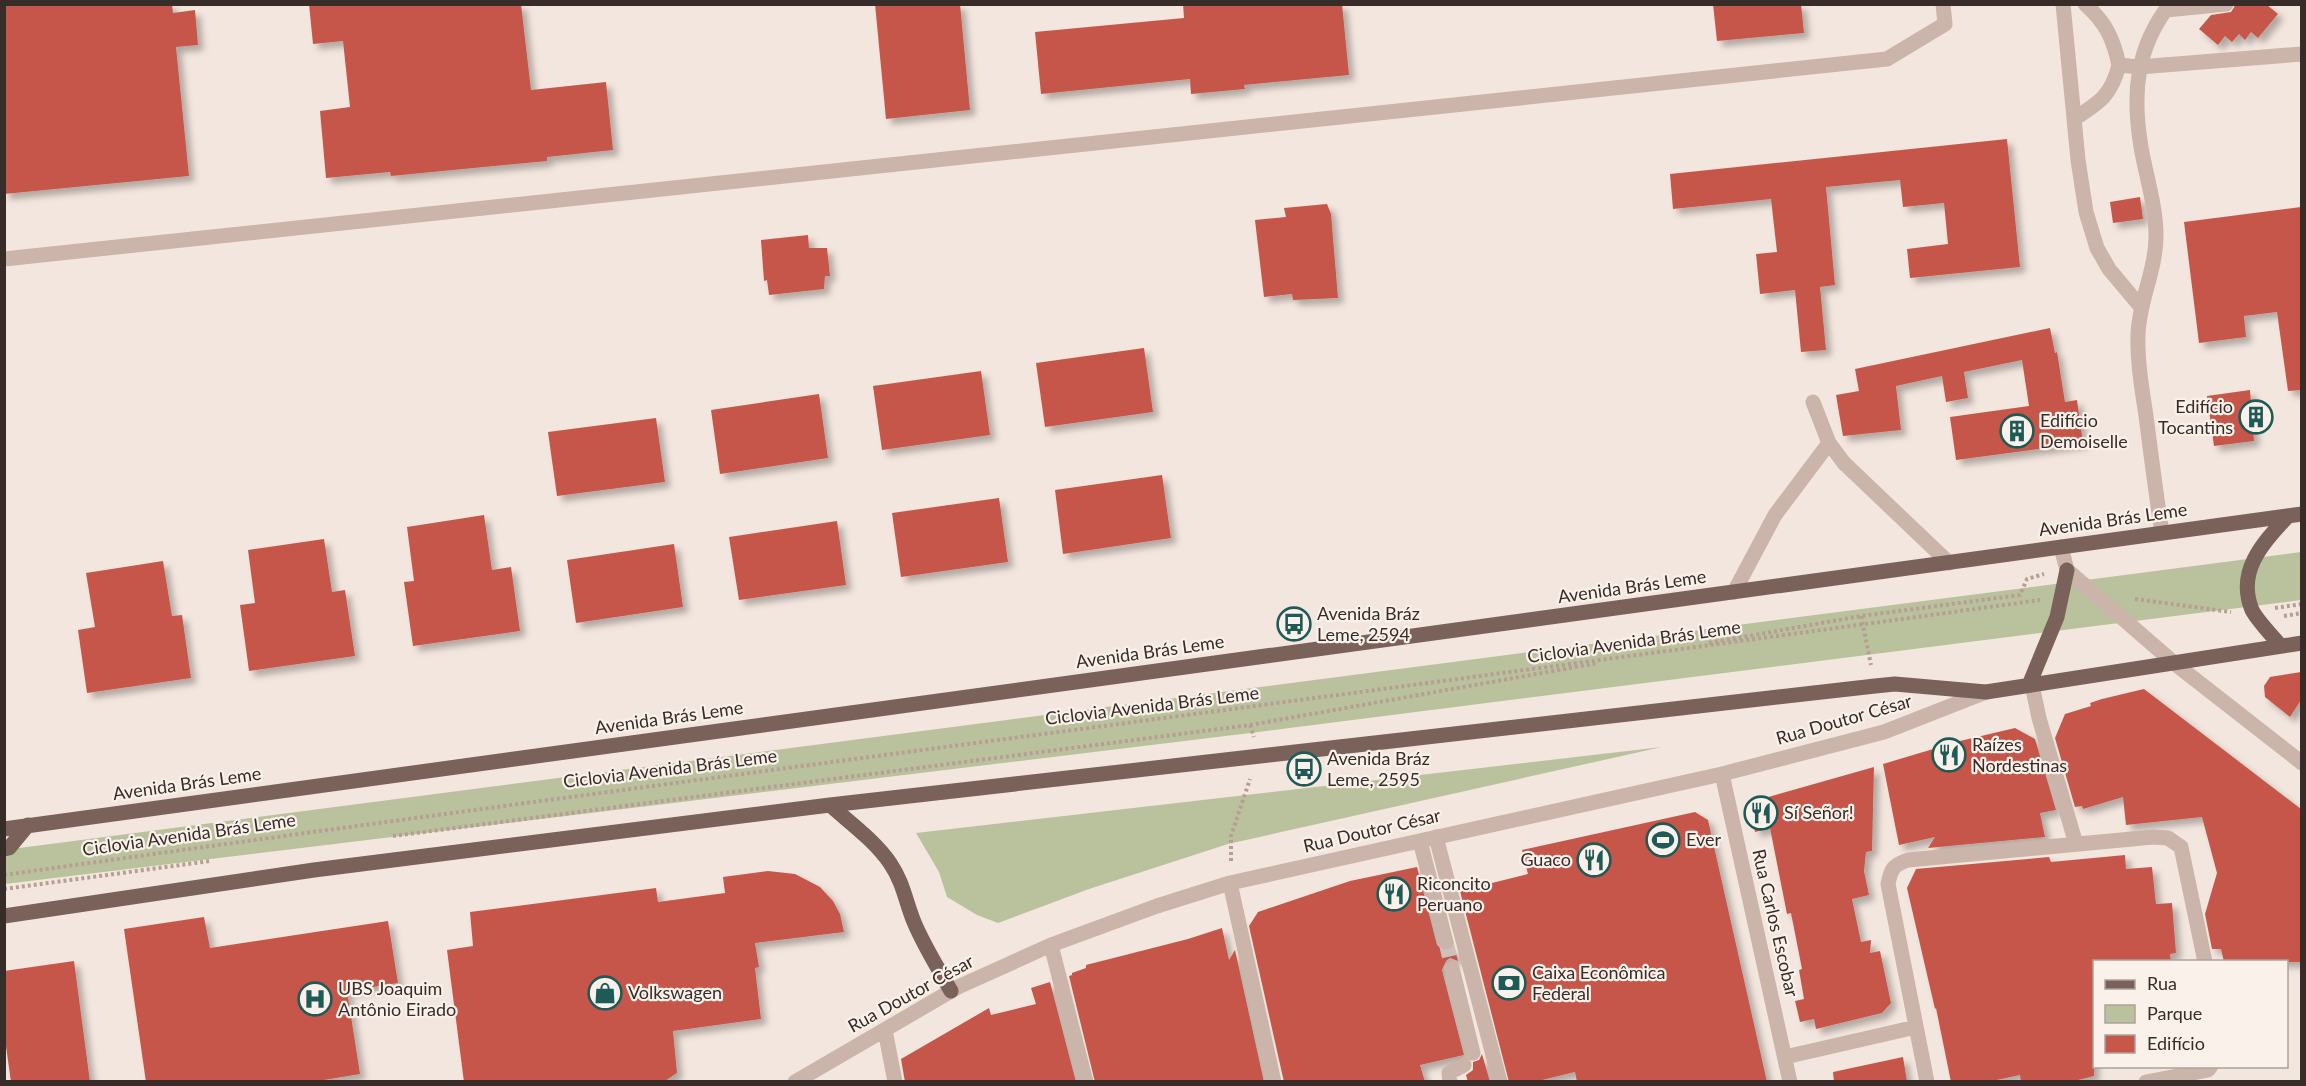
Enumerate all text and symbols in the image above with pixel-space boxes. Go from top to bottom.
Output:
place label: Edifício Tocantins [2158,395,2233,438]
building icon: Edifício Tocantins [2238,399,2274,435]
place label: Edifício Demoiselle [2040,409,2128,452]
building icon: Edifício Demoiselle [1999,413,2035,449]
street label: Avenida Brás Leme [2037,498,2188,540]
street label: Avenida Brás Leme [1556,565,1707,607]
place label: Avenida Bráz Leme, 2594 [1317,602,1420,645]
bus stop icon: Avenida Bráz Leme, 2594 [1276,606,1312,642]
street label: Ciclovia Avenida Brás Leme [1526,615,1742,667]
street label: Avenida Brás Leme [1074,630,1225,672]
street label: Ciclovia Avenida Brás Leme [1044,681,1260,729]
street label: Rua Doutor César [1773,689,1915,749]
street label: Avenida Brás Leme [593,696,744,738]
place label: Raízes Nordestinas [1972,733,2067,776]
restaurant icon: Raízes Nordestinas [1931,737,1967,773]
street label: Ciclovia Avenida Brás Leme [562,744,778,792]
place label: Avenida Bráz Leme, 2595 [1327,747,1430,790]
bus stop icon: Avenida Bráz Leme, 2595 [1286,751,1322,787]
street label: Avenida Brás Leme [111,762,262,804]
restaurant icon: Sí Señor! [1743,795,1779,831]
place label: Sí Señor! [1784,801,1853,823]
street label: Rua Doutor César [1301,803,1443,857]
street label: Ciclovia Avenida Brás Leme [81,808,297,860]
sports icon: Ever [1645,822,1681,858]
place label: Ever [1686,828,1722,850]
restaurant icon: Guaco [1576,842,1612,878]
street label: Rua Carlos Escobar [1748,847,1804,999]
place label: Guaco [1520,848,1571,870]
place label: Riconcito Peruano [1417,872,1491,915]
restaurant icon: Riconcito Peruano [1376,876,1412,912]
street label: Rua Doutor César [844,949,978,1037]
legend [2093,960,2288,1068]
place label: Caixa Econômica Federal [1532,961,1665,1004]
bank icon: Caixa Econômica Federal [1491,965,1527,1001]
text: Rua [2147,972,2177,994]
shop icon: Volkswagen [587,975,623,1011]
place label: UBS Joaquim Antônio Eirado [338,977,456,1020]
hospital icon: UBS Joaquim Antônio Eirado [297,981,333,1017]
place label: Volkswagen [628,981,722,1003]
text: Parque [2147,1002,2202,1024]
text: Edifício [2147,1032,2205,1054]

